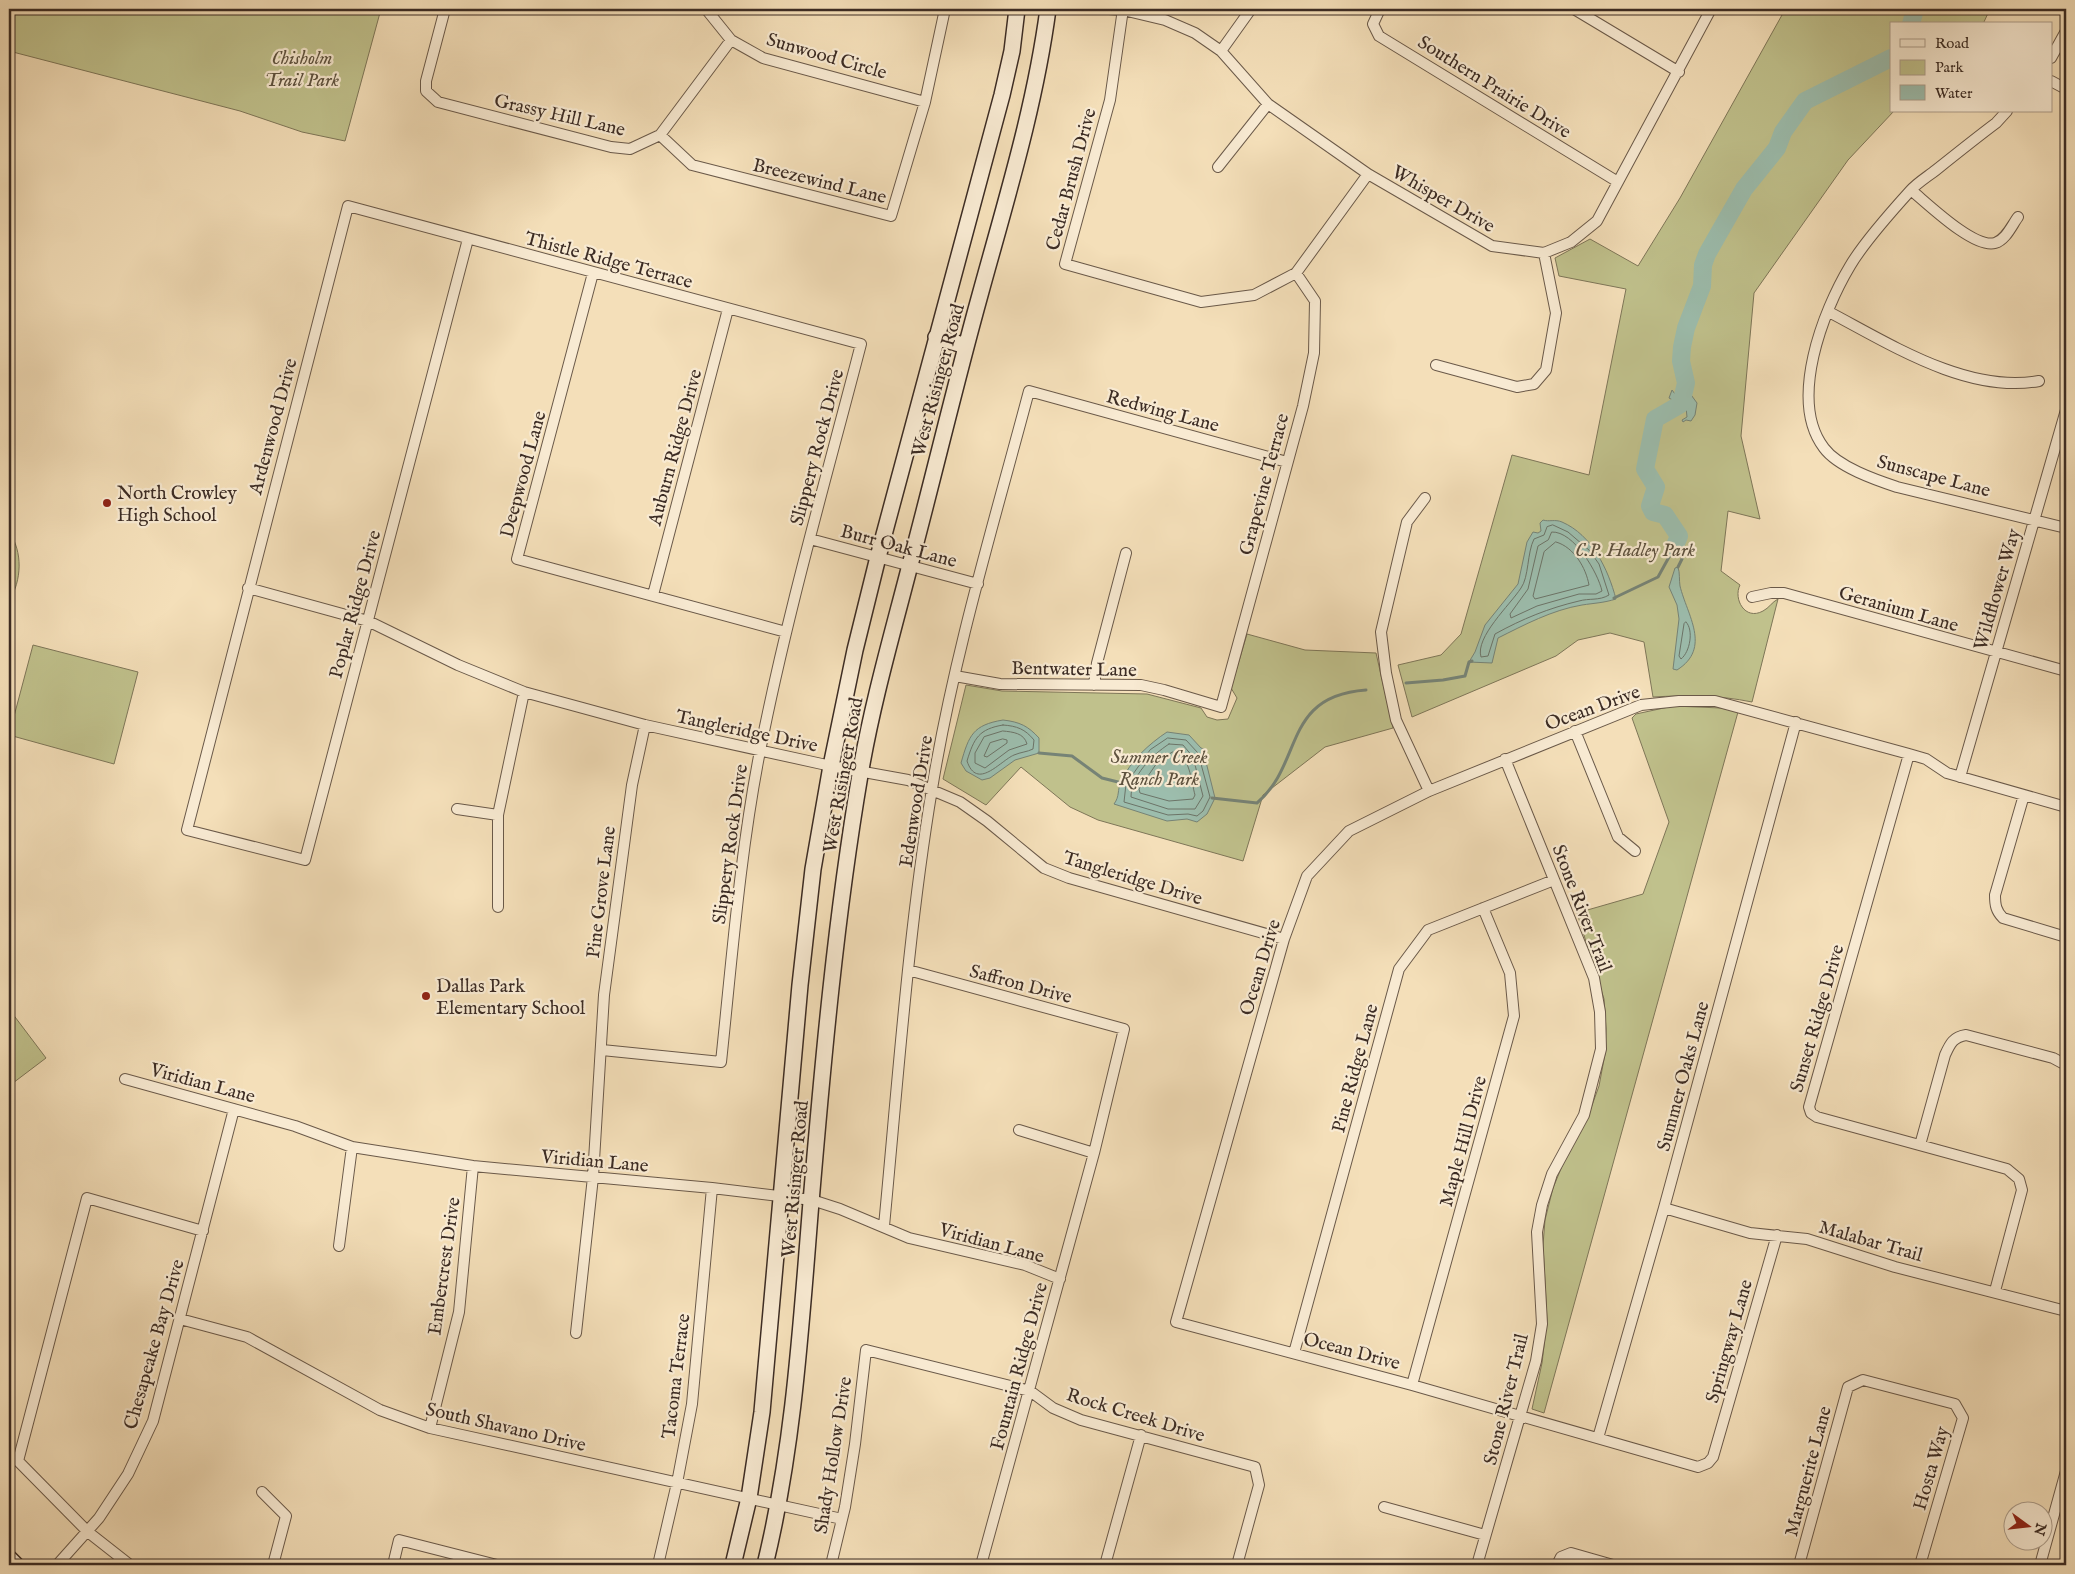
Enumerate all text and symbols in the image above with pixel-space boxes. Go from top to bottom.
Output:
legend [1890,22,2052,112]
street label: Sunwood Circle [763,28,890,86]
street label: Southern Prairie Drive [1413,31,1575,145]
text: Road [1935,34,1970,53]
park label: Chisholm Trail Park [265,47,340,93]
text: Park [1935,58,1965,77]
text: Water [1935,84,1973,103]
street label: Grassy Hill Lane [492,89,628,143]
street label: Cedar Brush Drive [1041,105,1103,253]
street label: Breezewind Lane [750,154,889,210]
street label: Whisper Drive [1387,161,1499,239]
street label: Thistle Ridge Terrace [522,227,695,295]
street label: West Risinger Road [907,300,971,460]
street label: Ardenwood Drive [244,356,304,498]
street label: Auburn Ridge Drive [643,366,708,529]
street label: Slippery Rock Drive [785,366,850,528]
street label: Redwing Lane [1103,385,1222,439]
street label: Deepwood Lane [495,408,552,541]
street label: Grapevine Terrace [1234,411,1295,558]
street label: Sunscape Lane [1874,450,1993,504]
place label: North Crowley High School [117,482,238,528]
marker: North Crowley High School [101,497,113,509]
street label: Burr Oak Lane [838,520,959,574]
street label: Wildflower Way [1969,525,2027,653]
street label: Poplar Ridge Drive [325,527,387,681]
park label: C.P. Hadley Park [1575,539,1695,563]
street label: Geranium Lane [1836,581,1961,639]
street label: Bentwater Lane [1011,657,1137,683]
street label: Ocean Drive [1542,681,1644,737]
street label: West Risinger Road [818,695,870,855]
street label: Tangleridge Drive [673,705,820,759]
street label: Edenwood Drive [895,733,939,869]
park label: Summer Creek Ranch Park [1110,746,1208,792]
street label: Slippery Rock Drive [708,763,754,926]
street label: Pine Grove Lane [582,825,622,960]
street label: Stone River Trail [1546,842,1617,977]
street label: Tangleridge Drive [1060,846,1205,912]
street label: Ocean Drive [1235,916,1287,1019]
street label: Sunset Ridge Drive [1785,942,1851,1095]
street label: Saffron Drive [967,960,1075,1010]
place label: Dallas Park Elementary School [436,975,586,1021]
marker: Dallas Park Elementary School [420,990,432,1002]
street label: Summer Oaks Lane [1652,999,1716,1154]
street label: Pine Ridge Lane [1327,1001,1385,1136]
street label: Viridian Lane [146,1058,258,1110]
street label: Maple Hill Drive [1435,1073,1493,1210]
street label: West Risinger Road [777,1099,815,1259]
street label: Viridian Lane [539,1145,650,1179]
street label: Embercrest Drive [423,1195,467,1337]
street label: Malabar Trail [1816,1216,1926,1268]
street label: Viridian Lane [935,1218,1047,1270]
street label: Chesapeake Bay Drive [119,1257,191,1432]
street label: Springway Lane [1701,1277,1759,1406]
street label: Fountain Ridge Drive [986,1280,1054,1453]
street label: Tacoma Terrace [657,1312,697,1440]
street label: Ocean Drive [1300,1327,1403,1376]
street label: Stone River Trail [1479,1330,1535,1468]
street label: Shady Hollow Drive [810,1375,858,1536]
street label: Rock Creek Drive [1063,1383,1208,1448]
street label: South Shavano Drive [423,1398,588,1458]
street label: Marguerite Lane [1780,1403,1838,1539]
street label: Hosta Way [1909,1423,1956,1513]
north arrow [2002,1502,2052,1552]
text: N [2029,1520,2050,1537]

